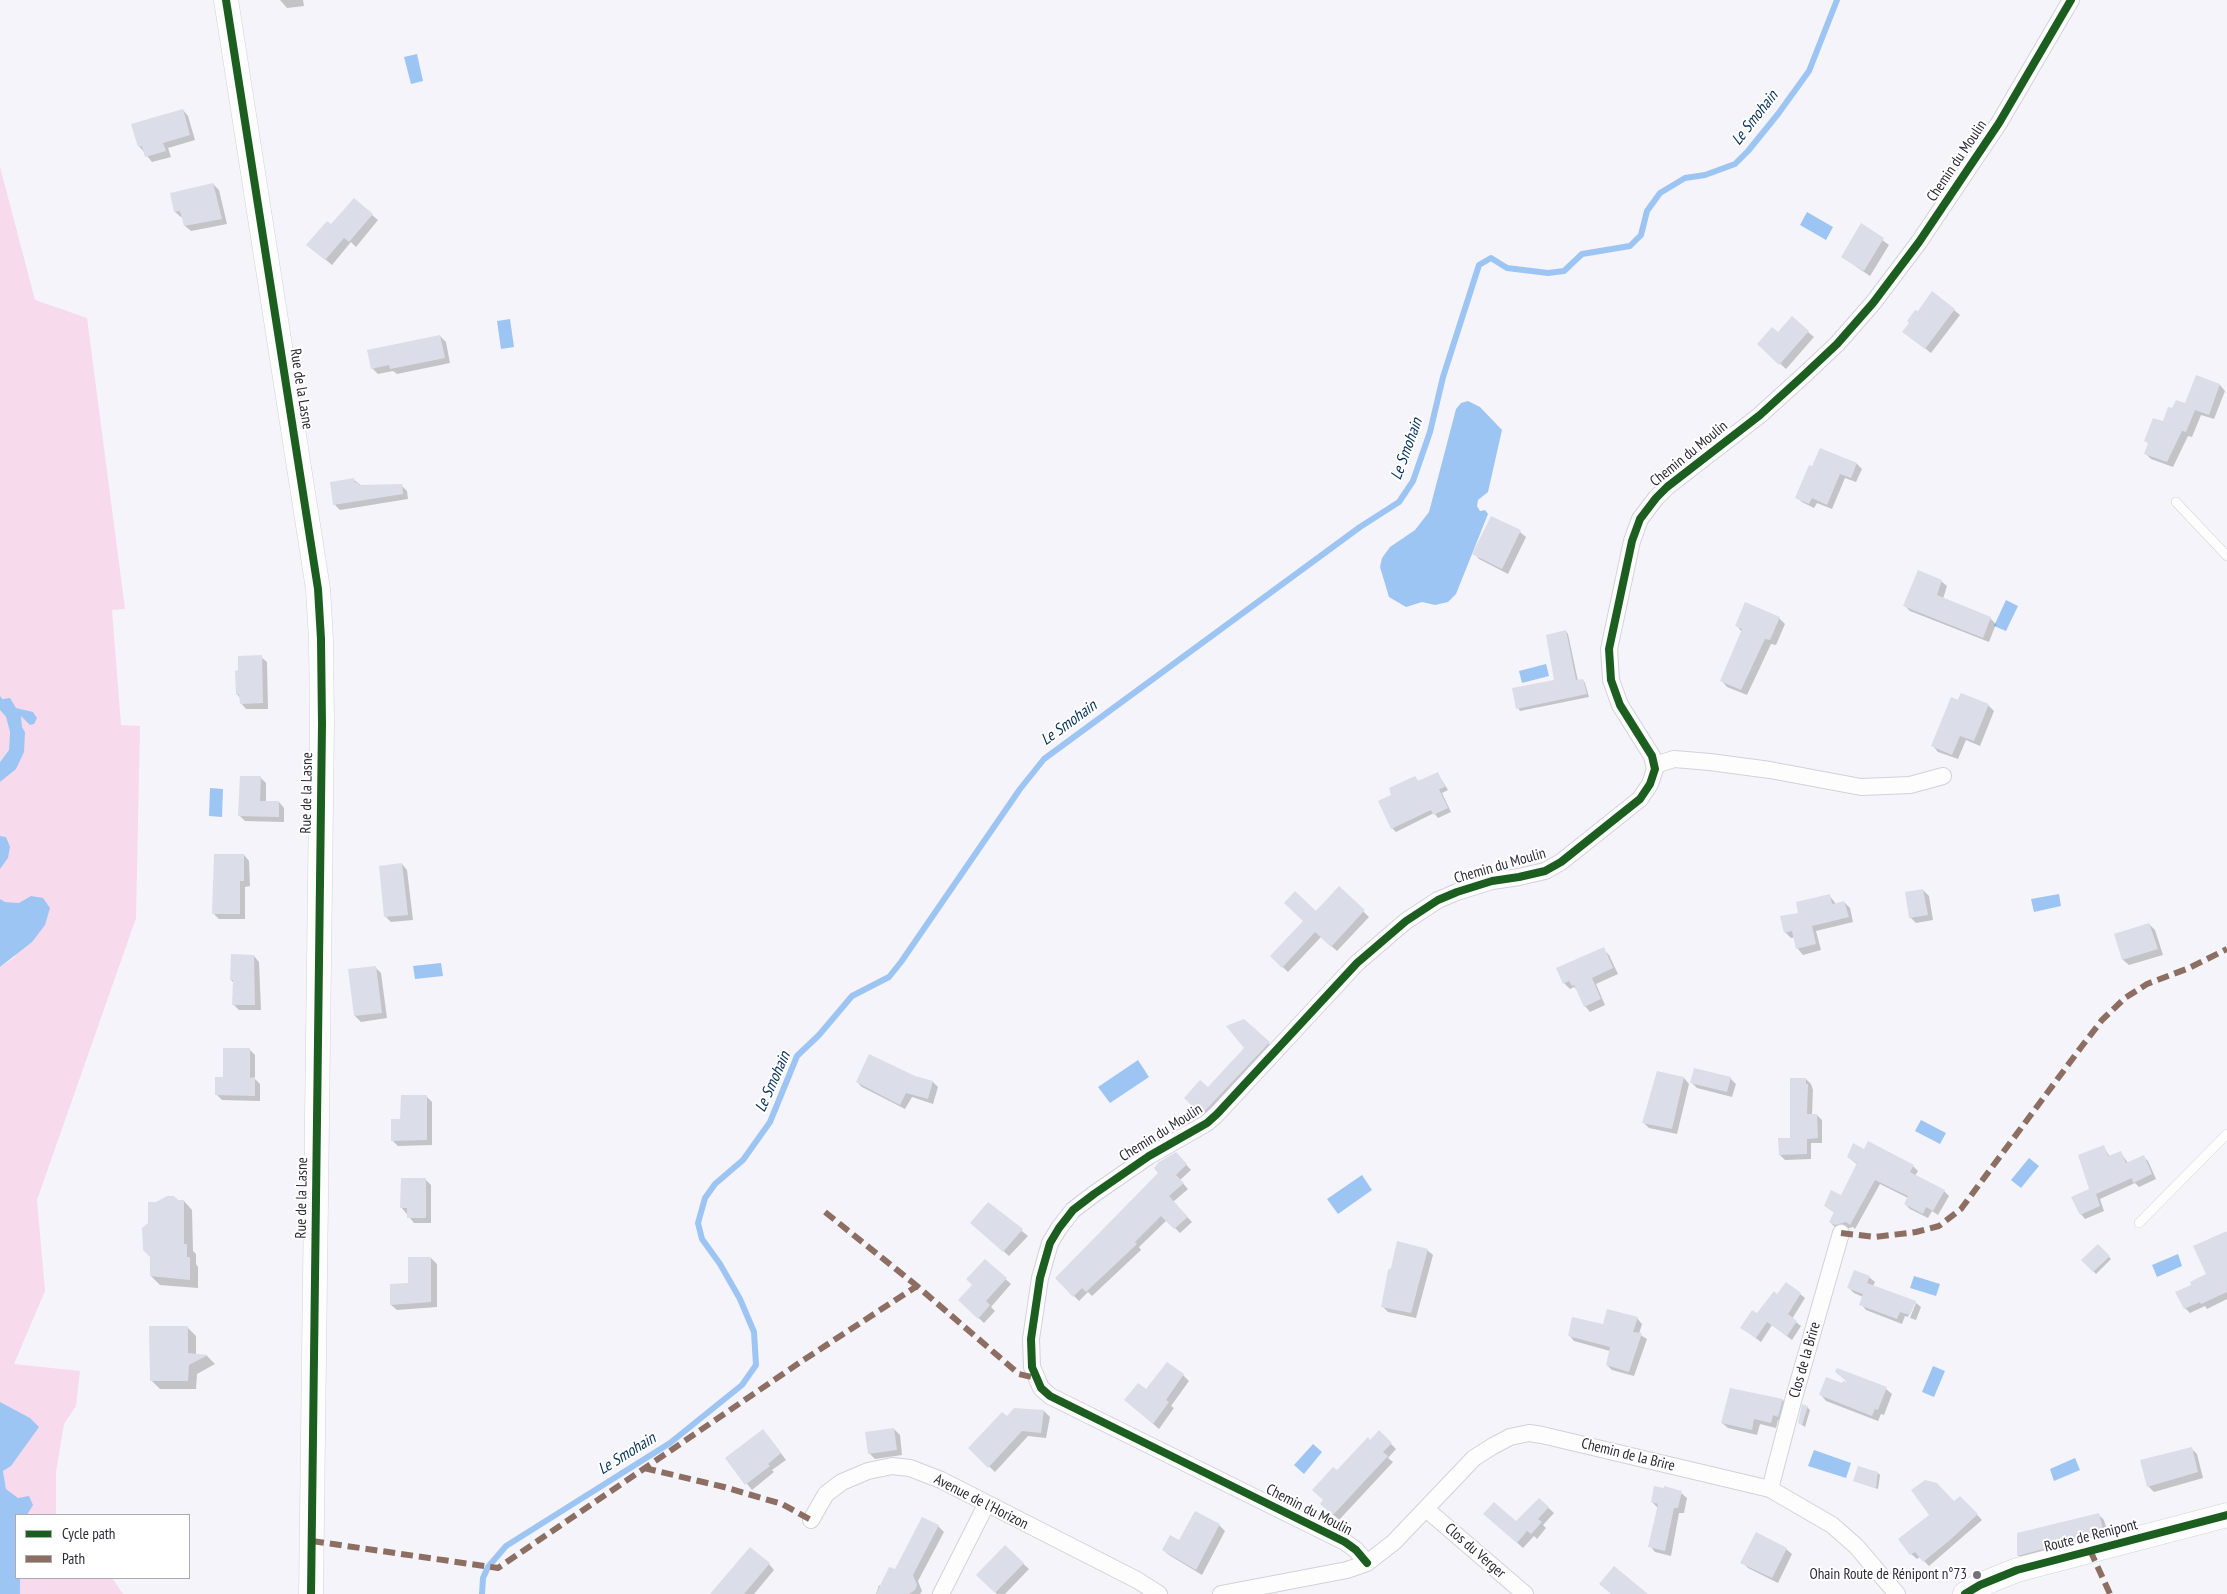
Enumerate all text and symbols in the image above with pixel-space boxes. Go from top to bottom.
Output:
water label: Le Smohain [1728,87,1782,149]
street label: Chemin du Moulin [1923,117,1991,205]
street label: Rue de la Lasne [286,347,316,431]
water label: Le Smohain [1387,416,1427,482]
street label: Chemin du Moulin [1647,417,1731,491]
water label: Le Smohain [1037,696,1101,750]
street label: Rue de la Lasne [297,752,317,834]
street label: Chemin du Moulin [1452,844,1548,888]
water label: Le Smohain [751,1049,795,1115]
street label: Chemin du Moulin [1116,1100,1206,1166]
street label: Rue de la Lasne [292,1157,312,1239]
street label: Clos de la Brire [1786,1320,1824,1400]
water label: Le Smohain [595,1429,659,1479]
street label: Chemin de la Brire [1579,1435,1677,1475]
street label: Avenue de l'Horizon [931,1471,1031,1533]
street label: Chemin du Moulin [1263,1481,1355,1539]
legend [15,1514,190,1579]
street label: Route de Renipont [2043,1516,2139,1556]
street label: Clos du Verger [1441,1520,1509,1582]
text: Cycle path [62,1524,115,1543]
text: Path [62,1549,85,1568]
place label: Ohain Route de Rénipont n°73 [1810,1566,1967,1584]
marker: Ohain Route de Rénipont n°73 [1971,1569,1983,1581]

